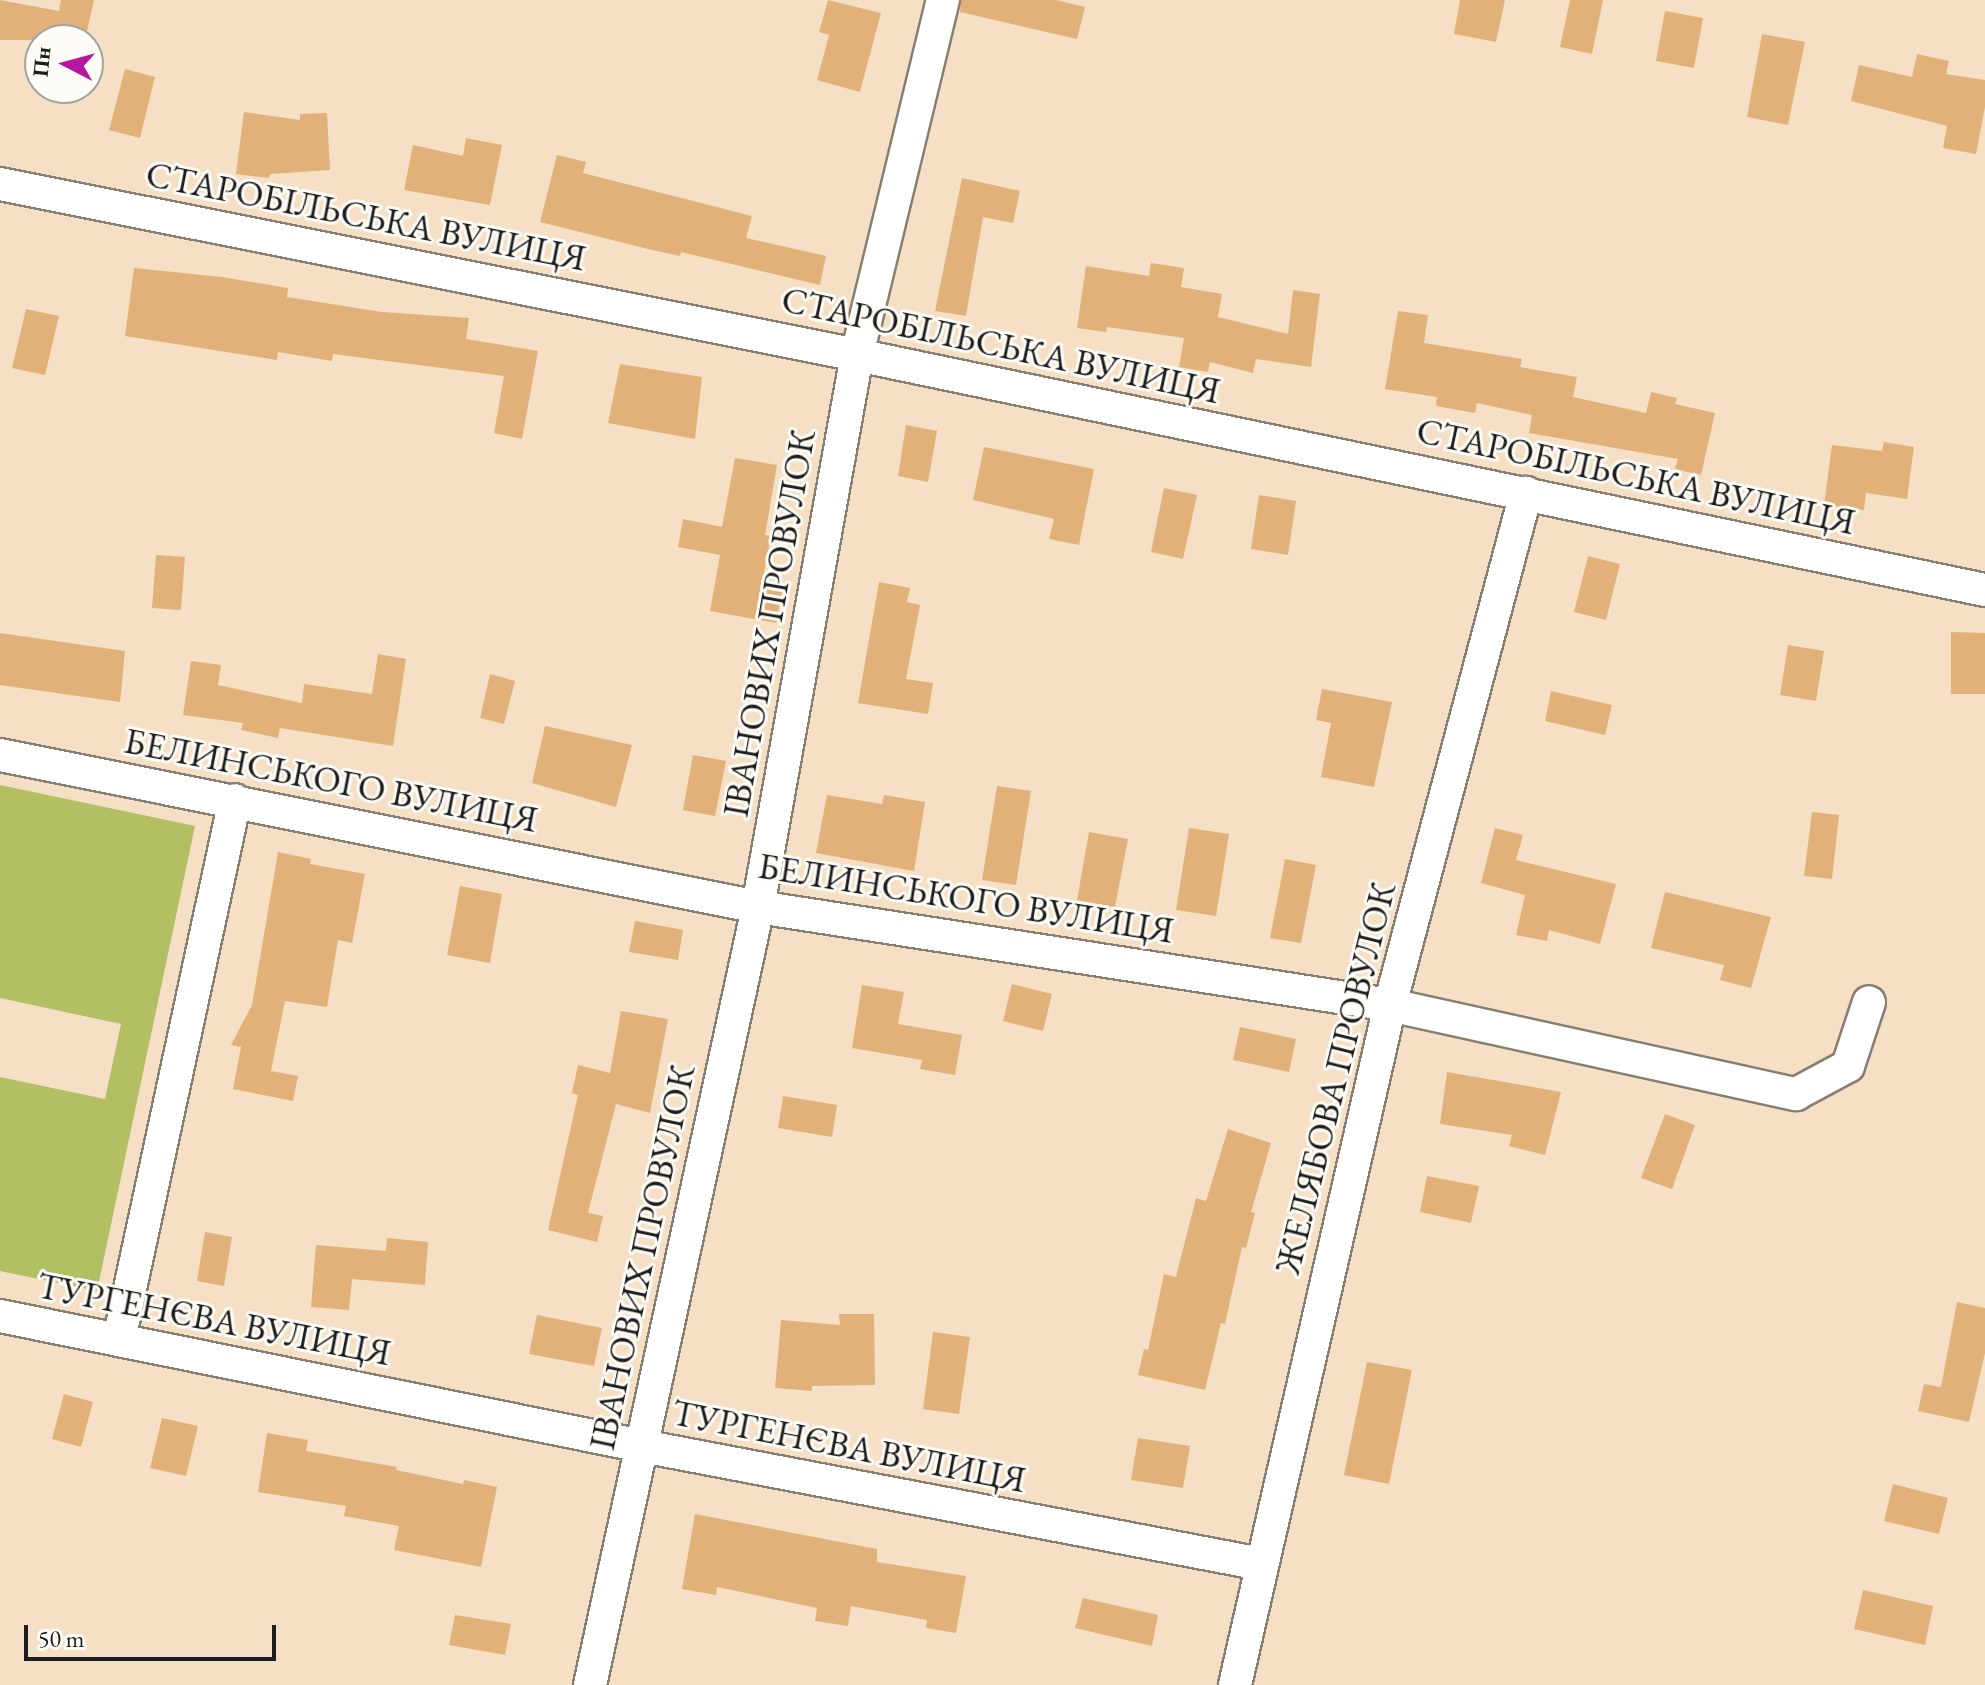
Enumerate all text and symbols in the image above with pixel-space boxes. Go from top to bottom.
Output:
north arrow [24,24,104,104]
text: Пн [26,45,58,78]
street label: СТАРОБІЛЬСЬКА ВУЛИЦЯ [142,152,590,280]
street label: СТАРОБІЛЬСЬКА ВУЛИЦЯ [778,277,1224,413]
street label: СТАРОБІЛЬСЬКА ВУЛИЦЯ [1413,408,1859,544]
street label: ІВАНОВИХ ПРОВУЛОК [714,426,824,820]
street label: БЕЛИНСЬКОГО ВУЛИЦЯ [121,719,541,841]
street label: БЕЛИНСЬКОГО ВУЛИЦЯ [755,844,1177,952]
street label: ЖЕЛЯБОВА ПРОВУЛОК [1265,877,1405,1279]
street label: ІВАНОВИХ ПРОВУЛОК [580,1060,704,1454]
street label: ТУРГЕНЄВА ВУЛИЦЯ [34,1264,394,1374]
street label: ТУРГЕНЄВА ВУЛИЦЯ [669,1391,1029,1501]
scale bar [28,1609,280,1659]
text: 50 m [38,1623,85,1654]

